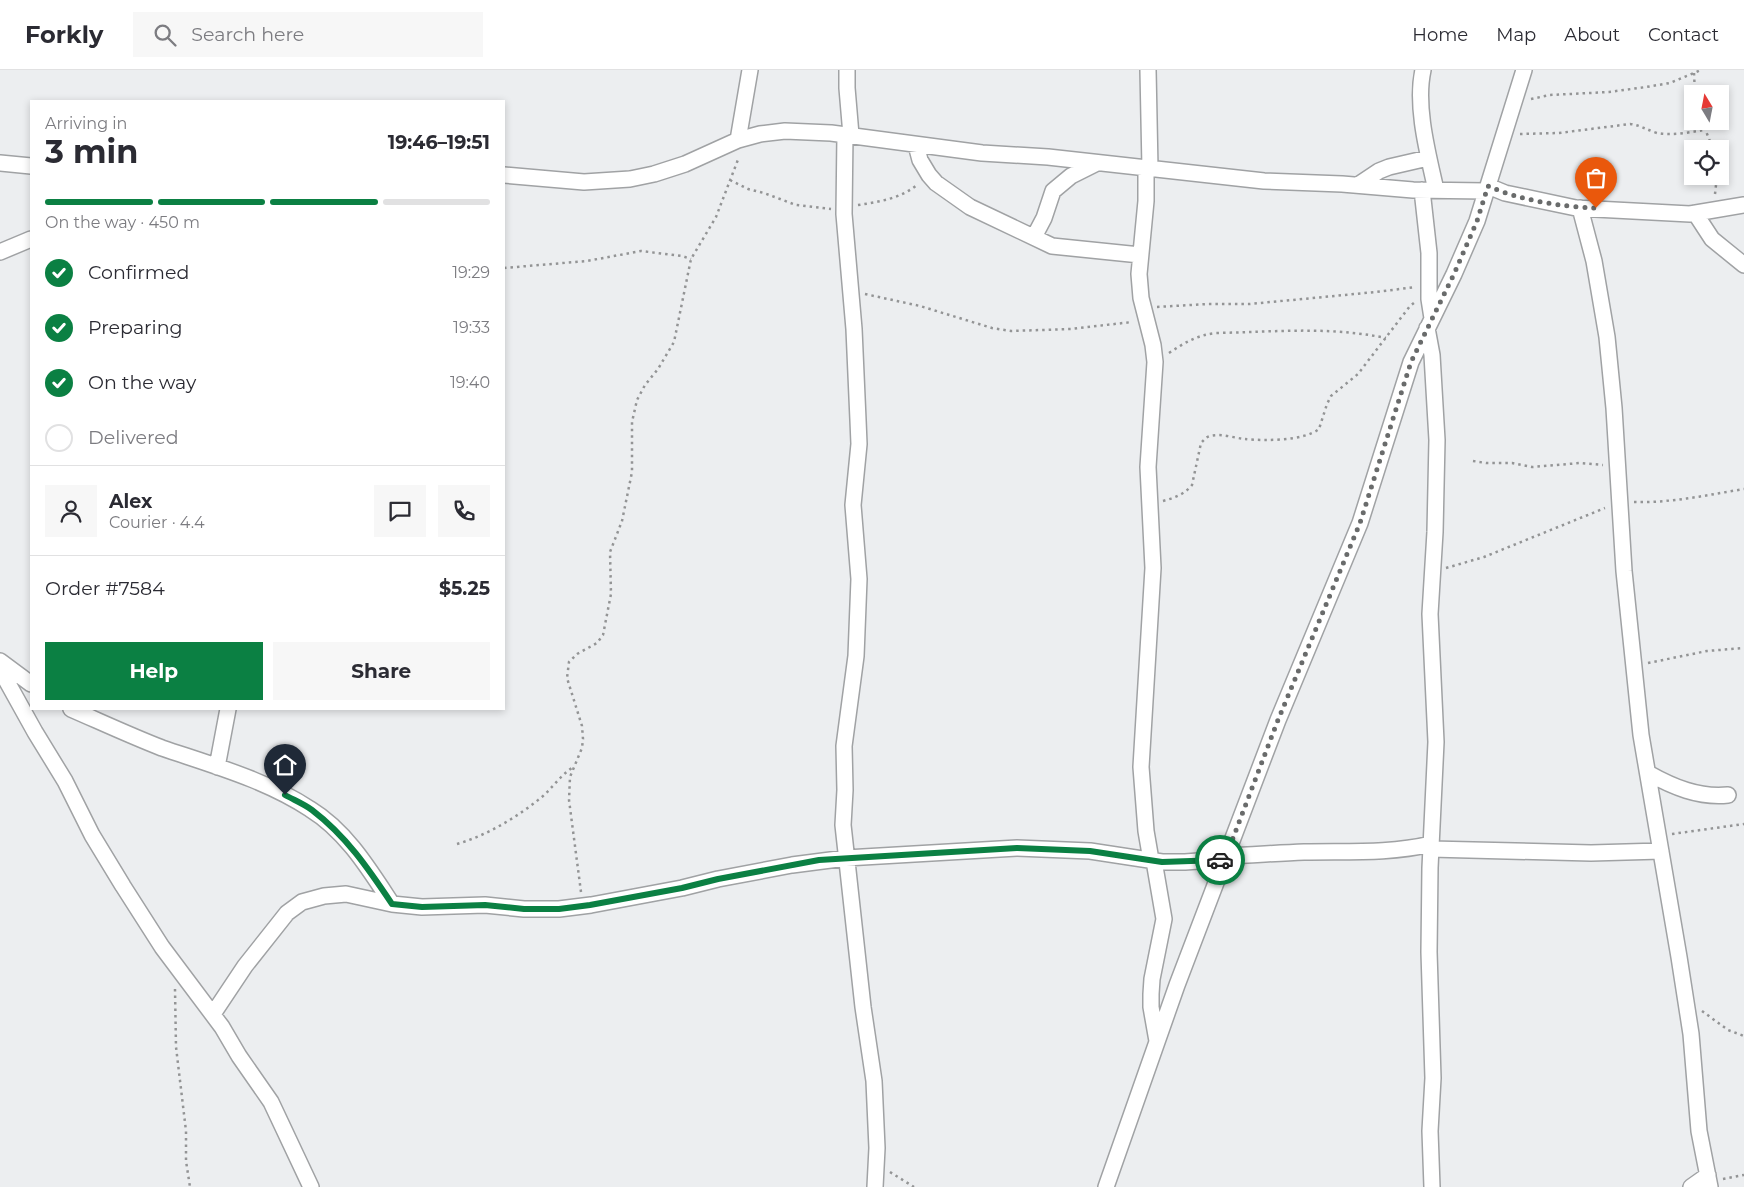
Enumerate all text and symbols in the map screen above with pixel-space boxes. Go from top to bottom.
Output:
search box [133,12,483,57]
text: Forkly [25,20,103,49]
icon: search [151,21,179,49]
text: Search here [191,23,304,46]
text: Home [1412,24,1468,46]
text: Map [1496,24,1536,46]
text: About [1564,24,1620,46]
text: Contact [1648,24,1719,46]
north arrow [1684,85,1729,130]
map controls [1684,85,1729,185]
text: Arriving in [45,114,127,133]
text: 19:46–19:51 [388,131,490,154]
text: 3 min [45,132,138,171]
button: locate [1684,140,1729,185]
pin [1575,157,1617,208]
icon: bag [1582,164,1610,192]
text: On the way · 450 m [45,213,200,232]
icon: check [45,259,73,287]
text: Confirmed [88,261,189,284]
text: 19:29 [452,263,490,282]
icon: check [45,314,73,342]
text: Preparing [88,316,183,339]
text: 19:33 [453,318,490,337]
icon: check [45,369,73,397]
text: On the way [88,371,196,394]
text: 19:40 [450,373,490,392]
text: Delivered [88,426,179,449]
button: person [45,485,97,537]
button: chat [374,485,426,537]
button: phone [438,485,490,537]
text: Alex [109,490,152,513]
text: Courier · 4.4 [109,513,205,532]
text: Order #7584 [45,577,165,600]
text: $5.25 [439,577,490,600]
button: Help [45,642,263,700]
button: Share [273,642,490,700]
pin [264,744,306,795]
icon: home [271,751,299,779]
courier [1195,835,1245,885]
icon: car [1206,846,1234,874]

